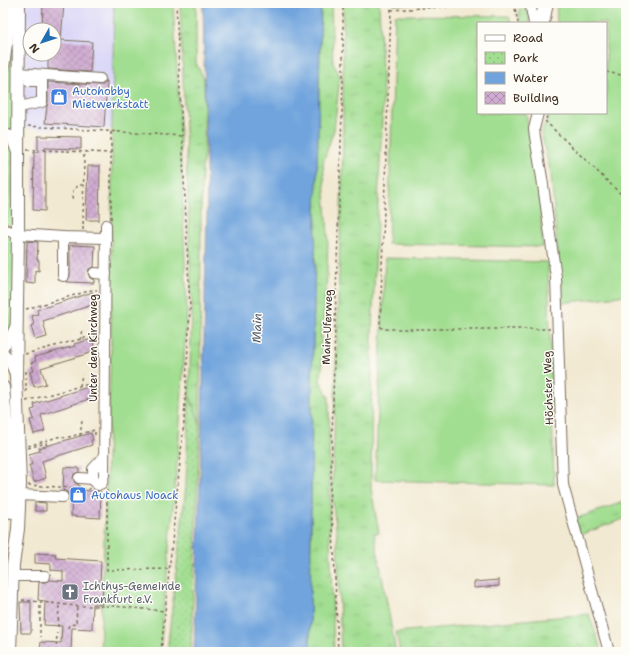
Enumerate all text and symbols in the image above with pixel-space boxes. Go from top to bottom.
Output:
north arrow [22,22,62,62]
legend [477,22,607,114]
text: Road [513,30,544,46]
text: N [26,40,43,56]
text: Park [513,50,539,66]
text: Water [513,70,549,86]
place label: Autohobby Mietwerkstatt [72,84,149,112]
shop icon: Autohobby Mietwerkstatt [49,87,69,107]
text: Building [513,90,559,106]
street label: Main-Uferweg [319,289,336,365]
street label: Unter dem Kirchweg [86,294,101,402]
water label: Main [248,313,266,343]
street label: Höchster Weg [540,350,557,425]
shop icon: Autohaus Noack [68,485,88,505]
place label: Autohaus Noack [91,488,178,503]
place label: Ichthys-Gemeinde Frankfurt e.V. [83,579,181,607]
church icon: Ichthys-Gemeinde Frankfurt e.V. [60,582,80,602]

